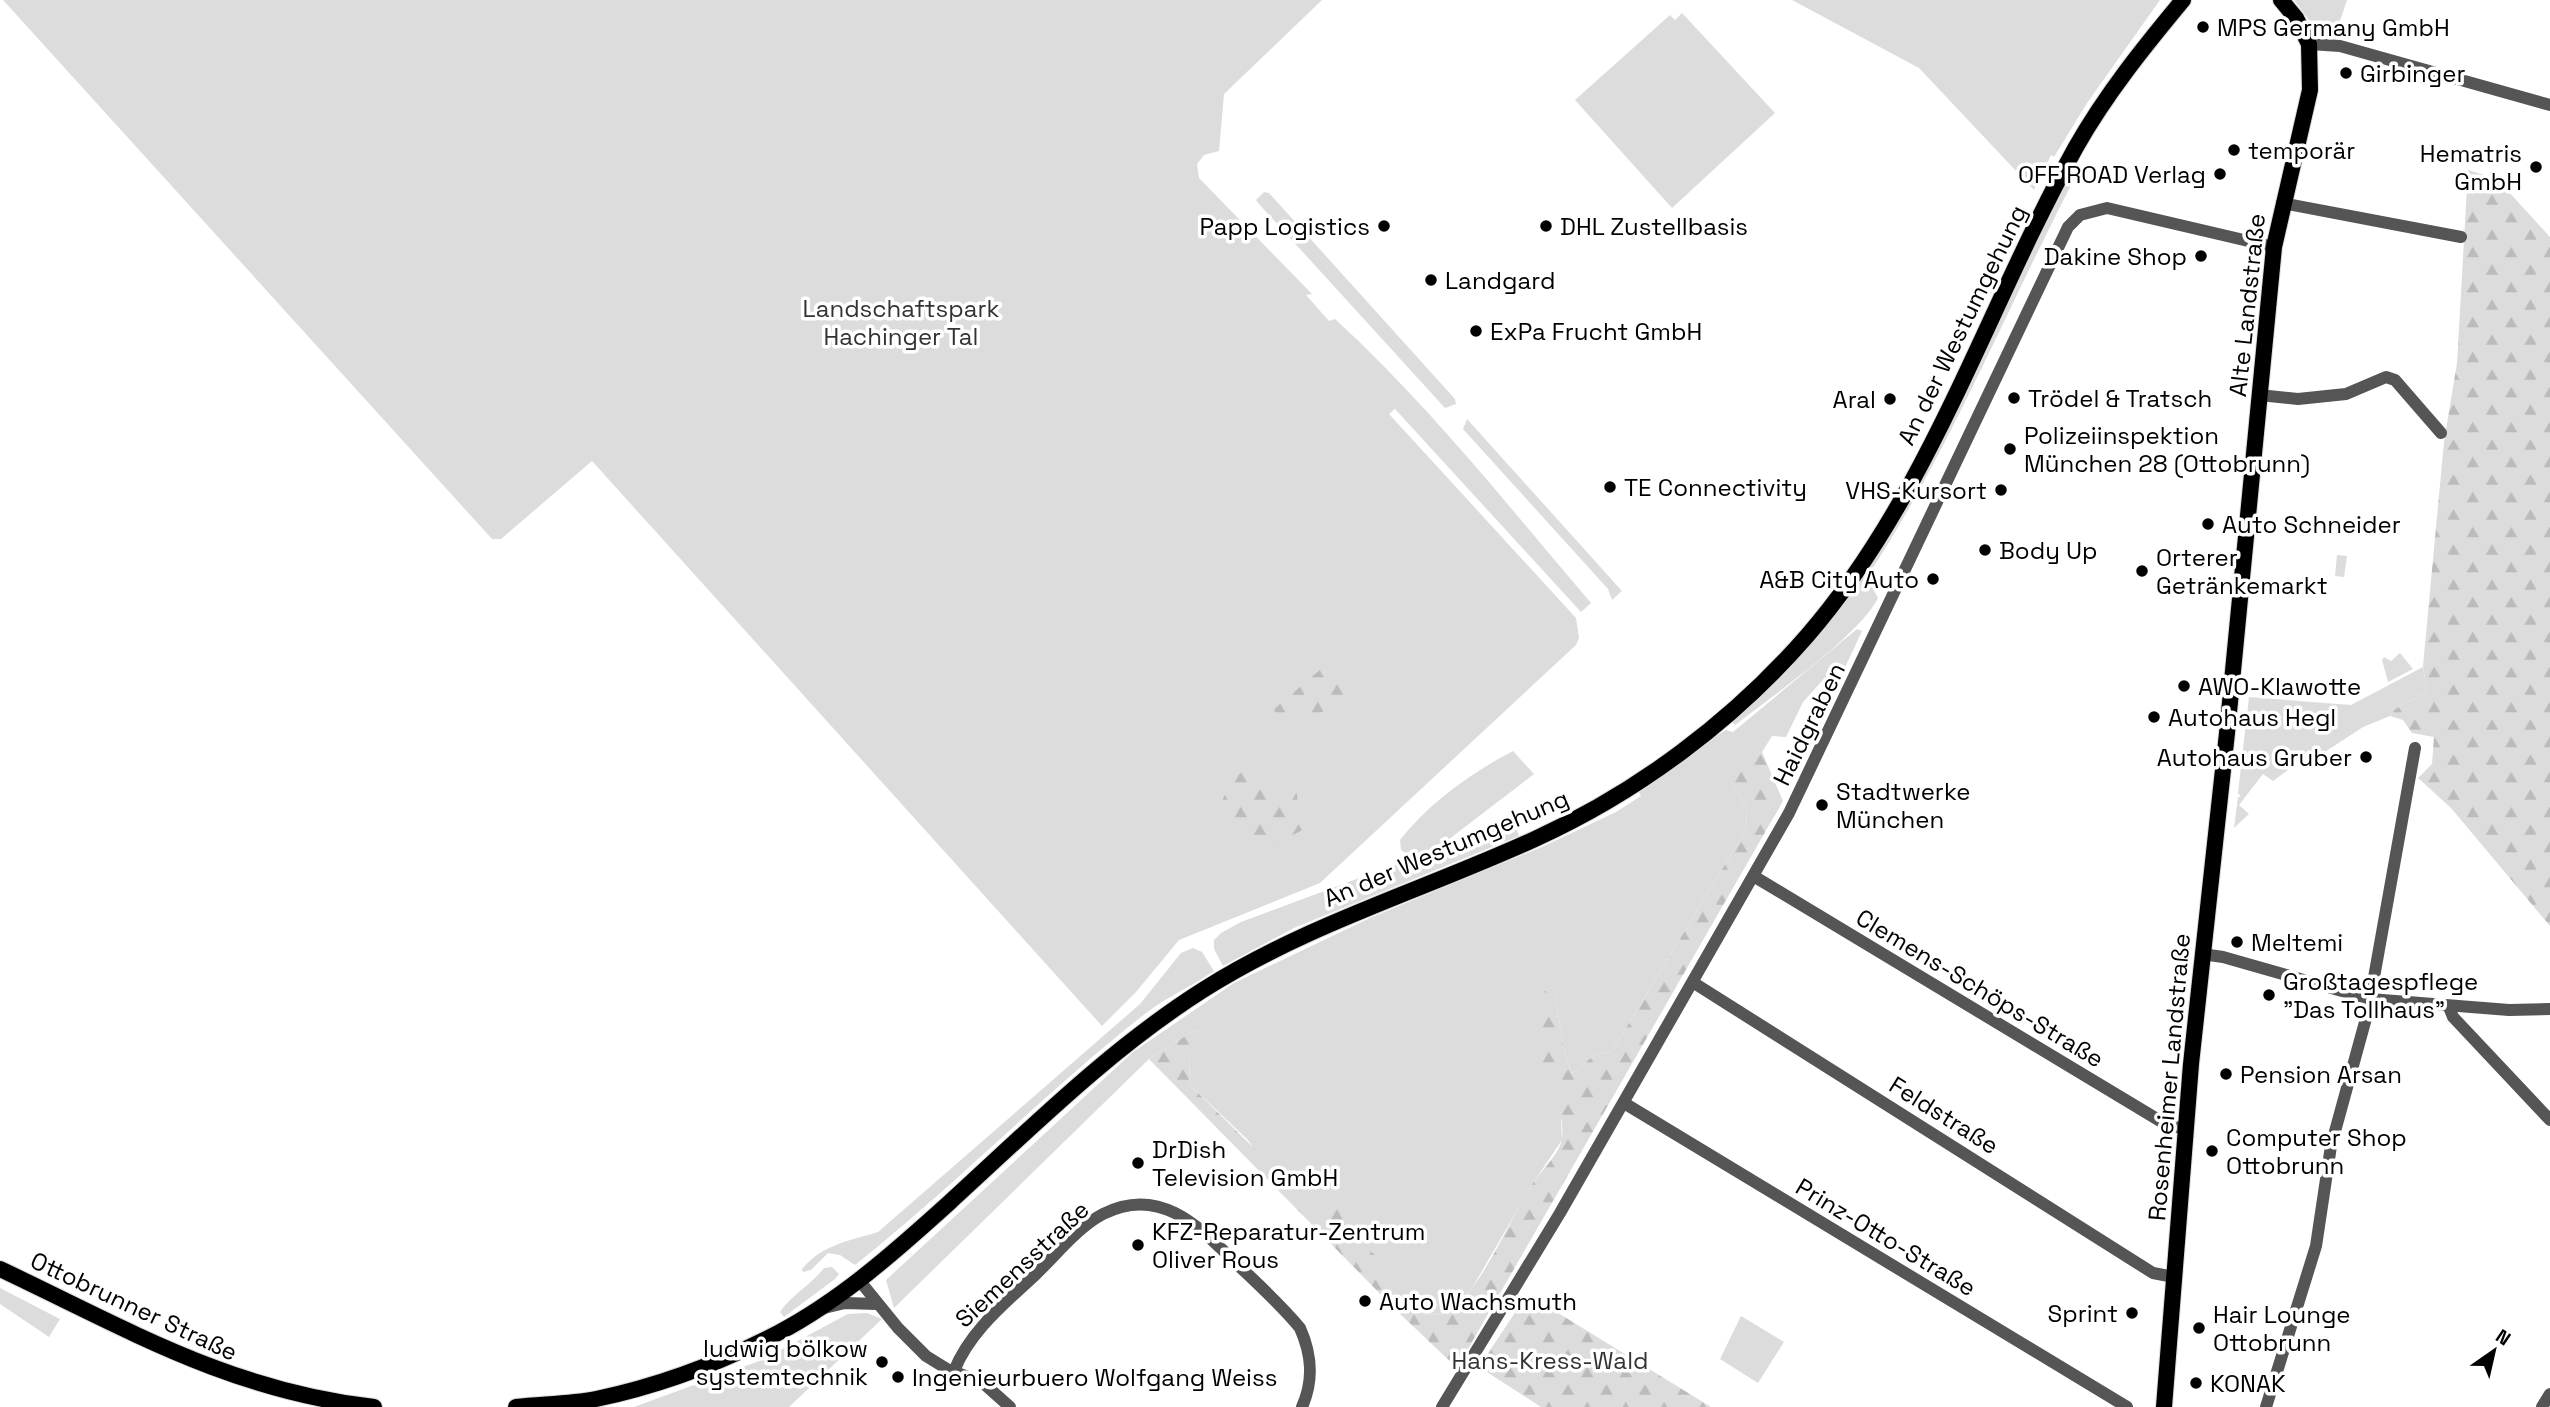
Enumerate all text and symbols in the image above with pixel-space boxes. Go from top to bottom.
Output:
place label: MPS Germany GmbH [2217,12,2450,43]
marker: MPS Germany GmbH [2195,19,2211,35]
place label: Girbinger [2360,58,2465,89]
marker: Girbinger [2338,65,2354,81]
place label: temporär [2248,135,2355,166]
place label: Hematris GmbH [2420,138,2522,197]
marker: temporär [2226,142,2242,158]
place label: OFF ROAD Verlag [2018,159,2206,190]
marker: Hematris GmbH [2528,159,2544,175]
marker: OFF ROAD Verlag [2212,166,2228,182]
street label: An der Westumgehung [1890,200,2034,450]
place label: Papp Logistics [1200,211,1370,242]
place label: DHL Zustellbasis [1560,211,1748,242]
street label: Alte Landstraße [2222,212,2272,398]
marker: Papp Logistics [1376,218,1392,234]
marker: DHL Zustellbasis [1538,218,1554,234]
place label: Dakine Shop [2044,241,2187,272]
marker: Dakine Shop [2193,248,2209,264]
place label: Landgard [1445,265,1555,296]
marker: Landgard [1423,272,1439,288]
park label: Landschaftspark Hachinger Tal [803,293,1000,352]
place label: ExPa Frucht GmbH [1490,316,1702,347]
marker: ExPa Frucht GmbH [1468,323,1484,339]
place label: Trödel & Tratsch [2028,383,2212,414]
place label: Aral [1833,384,1876,415]
marker: Trödel & Tratsch [2006,390,2022,406]
marker: Aral [1882,391,1898,407]
place label: Polizeiinspektion München 28 (Ottobrunn) [2024,420,2310,479]
marker: Polizeiinspektion München 28 (Ottobrunn) [2002,441,2018,457]
place label: TE Connectivity [1624,472,1807,503]
place label: VHS-Kursort [1845,475,1987,506]
marker: TE Connectivity [1602,479,1618,495]
marker: VHS-Kursort [1993,482,2009,498]
place label: Auto Schneider [2222,509,2401,540]
marker: Auto Schneider [2200,516,2216,532]
place label: Body Up [1999,535,2097,566]
marker: Body Up [1977,542,1993,558]
place label: Orterer Getränkemarkt [2156,542,2328,601]
marker: Orterer Getränkemarkt [2134,563,2150,579]
place label: A&B City Auto [1759,564,1919,595]
marker: A&B City Auto [1925,571,1941,587]
street label: Haidgraben [1766,657,1852,791]
place label: AWO-Klawotte [2198,671,2361,702]
marker: AWO-Klawotte [2176,678,2192,694]
place label: Autohaus Hegl [2168,702,2336,733]
marker: Autohaus Hegl [2146,709,2162,725]
place label: Autohaus Gruber [2157,742,2352,773]
marker: Autohaus Gruber [2358,749,2374,765]
place label: Stadtwerke München [1836,776,1970,835]
street label: An der Westumgehung [1319,782,1573,914]
marker: Stadtwerke München [1814,797,1830,813]
street label: Clemens-Schöps-Straße [1850,902,2110,1074]
place label: Meltemi [2251,927,2343,958]
street label: Rosenheimer Landstraße [2141,932,2197,1222]
marker: Meltemi [2229,934,2245,950]
place label: Großtagespflege "Das Tollhaus" [2283,966,2478,1025]
marker: Großtagespflege "Das Tollhaus" [2261,987,2277,1003]
place label: Pension Arsan [2240,1059,2402,1090]
marker: Pension Arsan [2218,1066,2234,1082]
street label: Feldstraße [1883,1069,2005,1161]
place label: Computer Shop Ottobrunn [2226,1122,2407,1181]
place label: DrDish Television GmbH [1152,1134,1338,1193]
marker: Computer Shop Ottobrunn [2204,1143,2220,1159]
marker: DrDish Television GmbH [1130,1155,1146,1171]
street label: Prinz-Otto-Straße [1790,1171,1982,1303]
street label: Siemensstraße [948,1194,1096,1334]
place label: KFZ-Reparatur-Zentrum Oliver Rous [1152,1216,1425,1275]
marker: KFZ-Reparatur-Zentrum Oliver Rous [1130,1237,1146,1253]
street label: Ottobrunner Straße [25,1244,243,1368]
place label: Auto Wachsmuth [1379,1286,1577,1317]
marker: Auto Wachsmuth [1357,1293,1373,1309]
place label: Sprint [2047,1298,2118,1329]
place label: Hair Lounge Ottobrunn [2213,1299,2351,1358]
marker: Sprint [2124,1305,2140,1321]
north arrow [2459,1316,2529,1386]
marker: Hair Lounge Ottobrunn [2191,1320,2207,1336]
text: N [2491,1323,2515,1351]
place label: ludwig bölkow systemtechnik [696,1333,868,1392]
park label: Hans-Kress-Wald [1452,1345,1648,1376]
marker: ludwig bölkow systemtechnik [874,1354,890,1370]
place label: Ingenieurbuero Wolfgang Weiss [912,1362,1277,1393]
place label: KONAK [2210,1368,2286,1399]
marker: Ingenieurbuero Wolfgang Weiss [890,1369,906,1385]
marker: KONAK [2188,1375,2204,1391]

